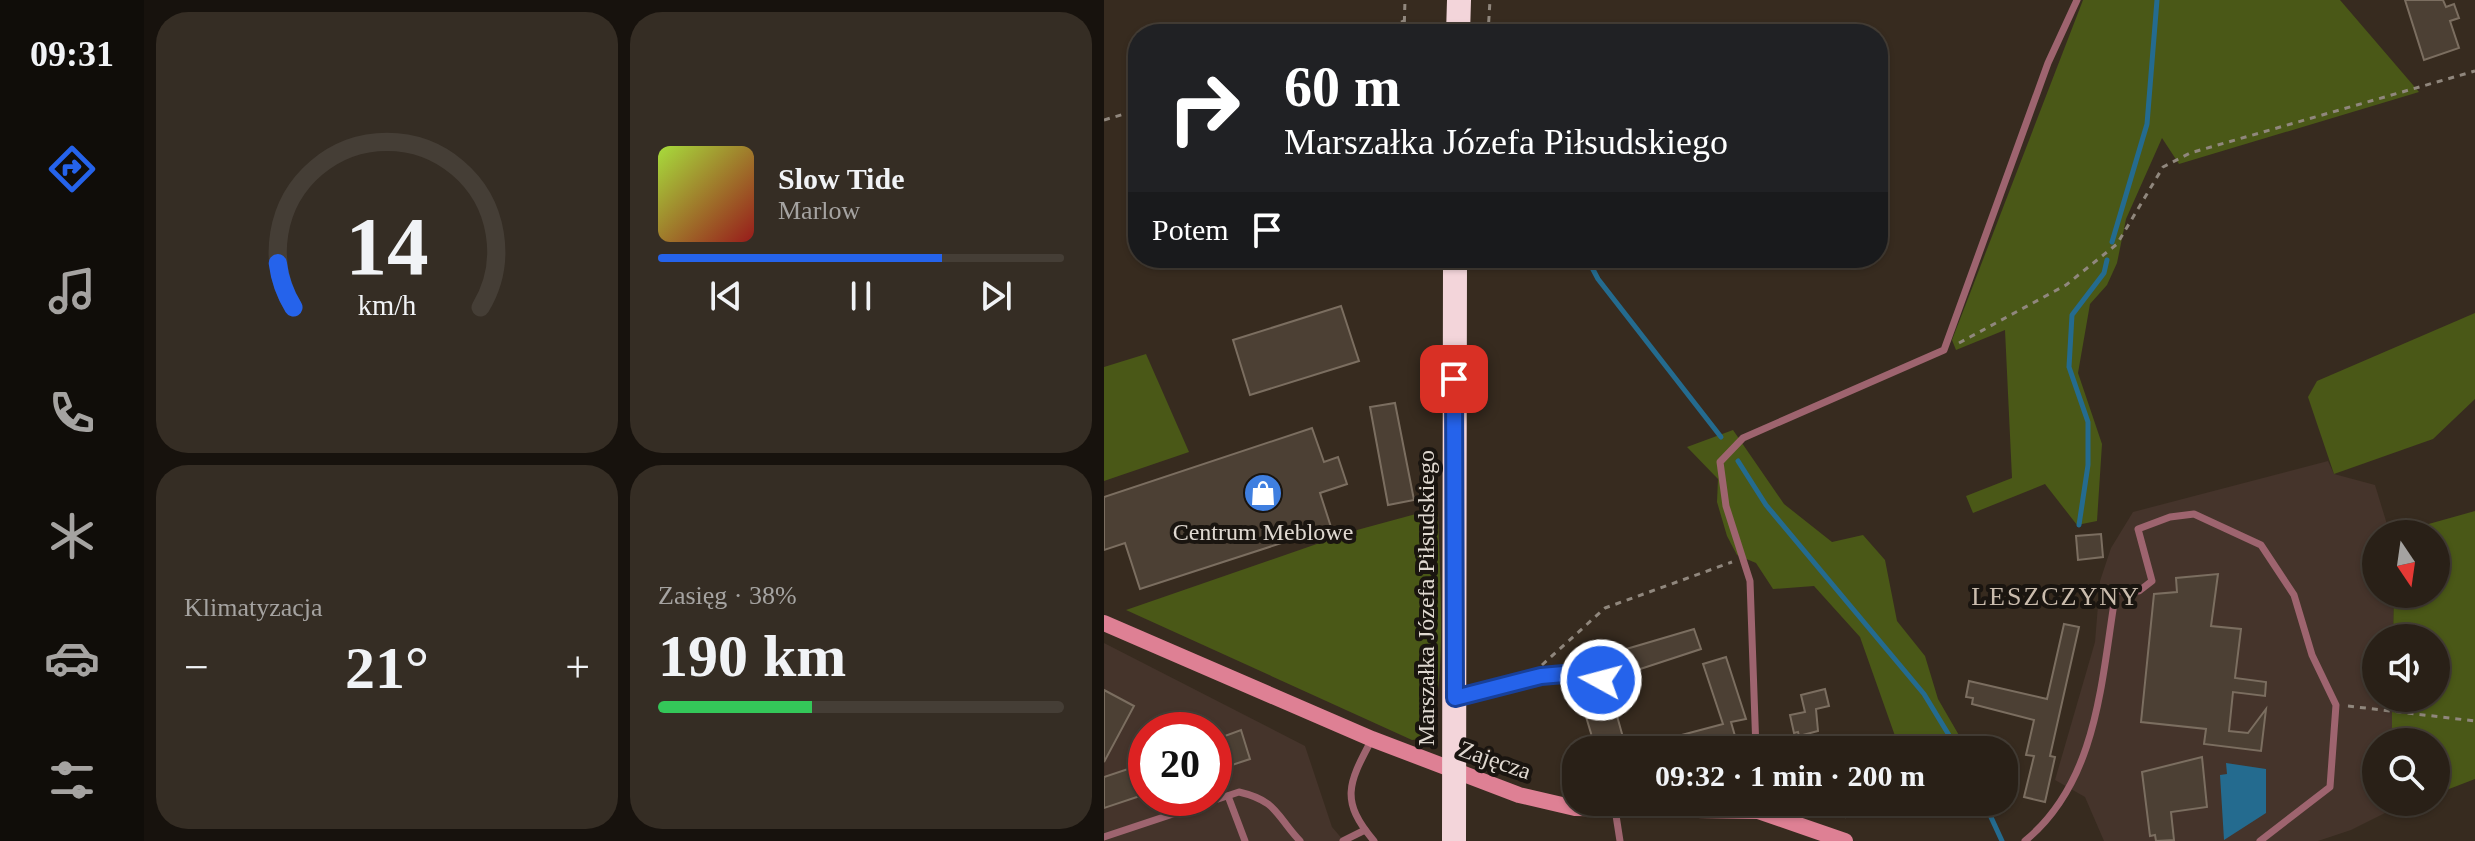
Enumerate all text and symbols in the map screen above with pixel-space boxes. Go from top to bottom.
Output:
text: 09:31 [30,34,114,74]
icon: right [1152,56,1256,160]
text: 60 m [1284,56,1401,118]
text: Marszałka Józefa Piłsudskiego [1284,122,1728,162]
icon: directions [44,141,100,197]
text: Slow Tide [778,162,904,195]
text: Marlow [778,196,860,225]
text: 14 [345,200,429,292]
icon: arrive [1245,208,1289,252]
text: Potem [1152,213,1229,246]
icon: music [44,263,100,319]
icon: previous [704,274,748,318]
icon: pause [839,274,883,318]
icon: next [974,274,1018,318]
text: km/h [358,290,416,321]
pin [1420,345,1488,413]
icon: arrive [1432,357,1476,401]
icon: phone [44,385,100,441]
street label: Marszałka Józefa Piłsudskiego [1413,450,1439,746]
shop icon: Centrum Meblowe [1242,472,1284,514]
icon: climate [44,508,100,564]
place label: Centrum Meblowe [1173,519,1353,545]
north arrow [2362,520,2450,608]
map controls [2362,520,2450,816]
text: Zasięg · 38% [658,581,797,610]
district label: LESZCZYNY [1971,582,2141,611]
text: Klimatyzacja [184,593,323,622]
text: 190 km [658,623,846,689]
button: sound [2362,624,2450,712]
icon: car [44,630,100,686]
text: 21° [345,635,429,701]
position arrow [1559,638,1643,722]
text: − [184,643,209,692]
text: + [565,643,590,692]
speed limit sign: 20 [1128,712,1232,816]
button: search [2362,728,2450,816]
street label: Zajęcza [1456,736,1535,785]
icon: filters [44,752,100,808]
text: 09:32 · 1 min · 200 m [1655,759,1925,792]

